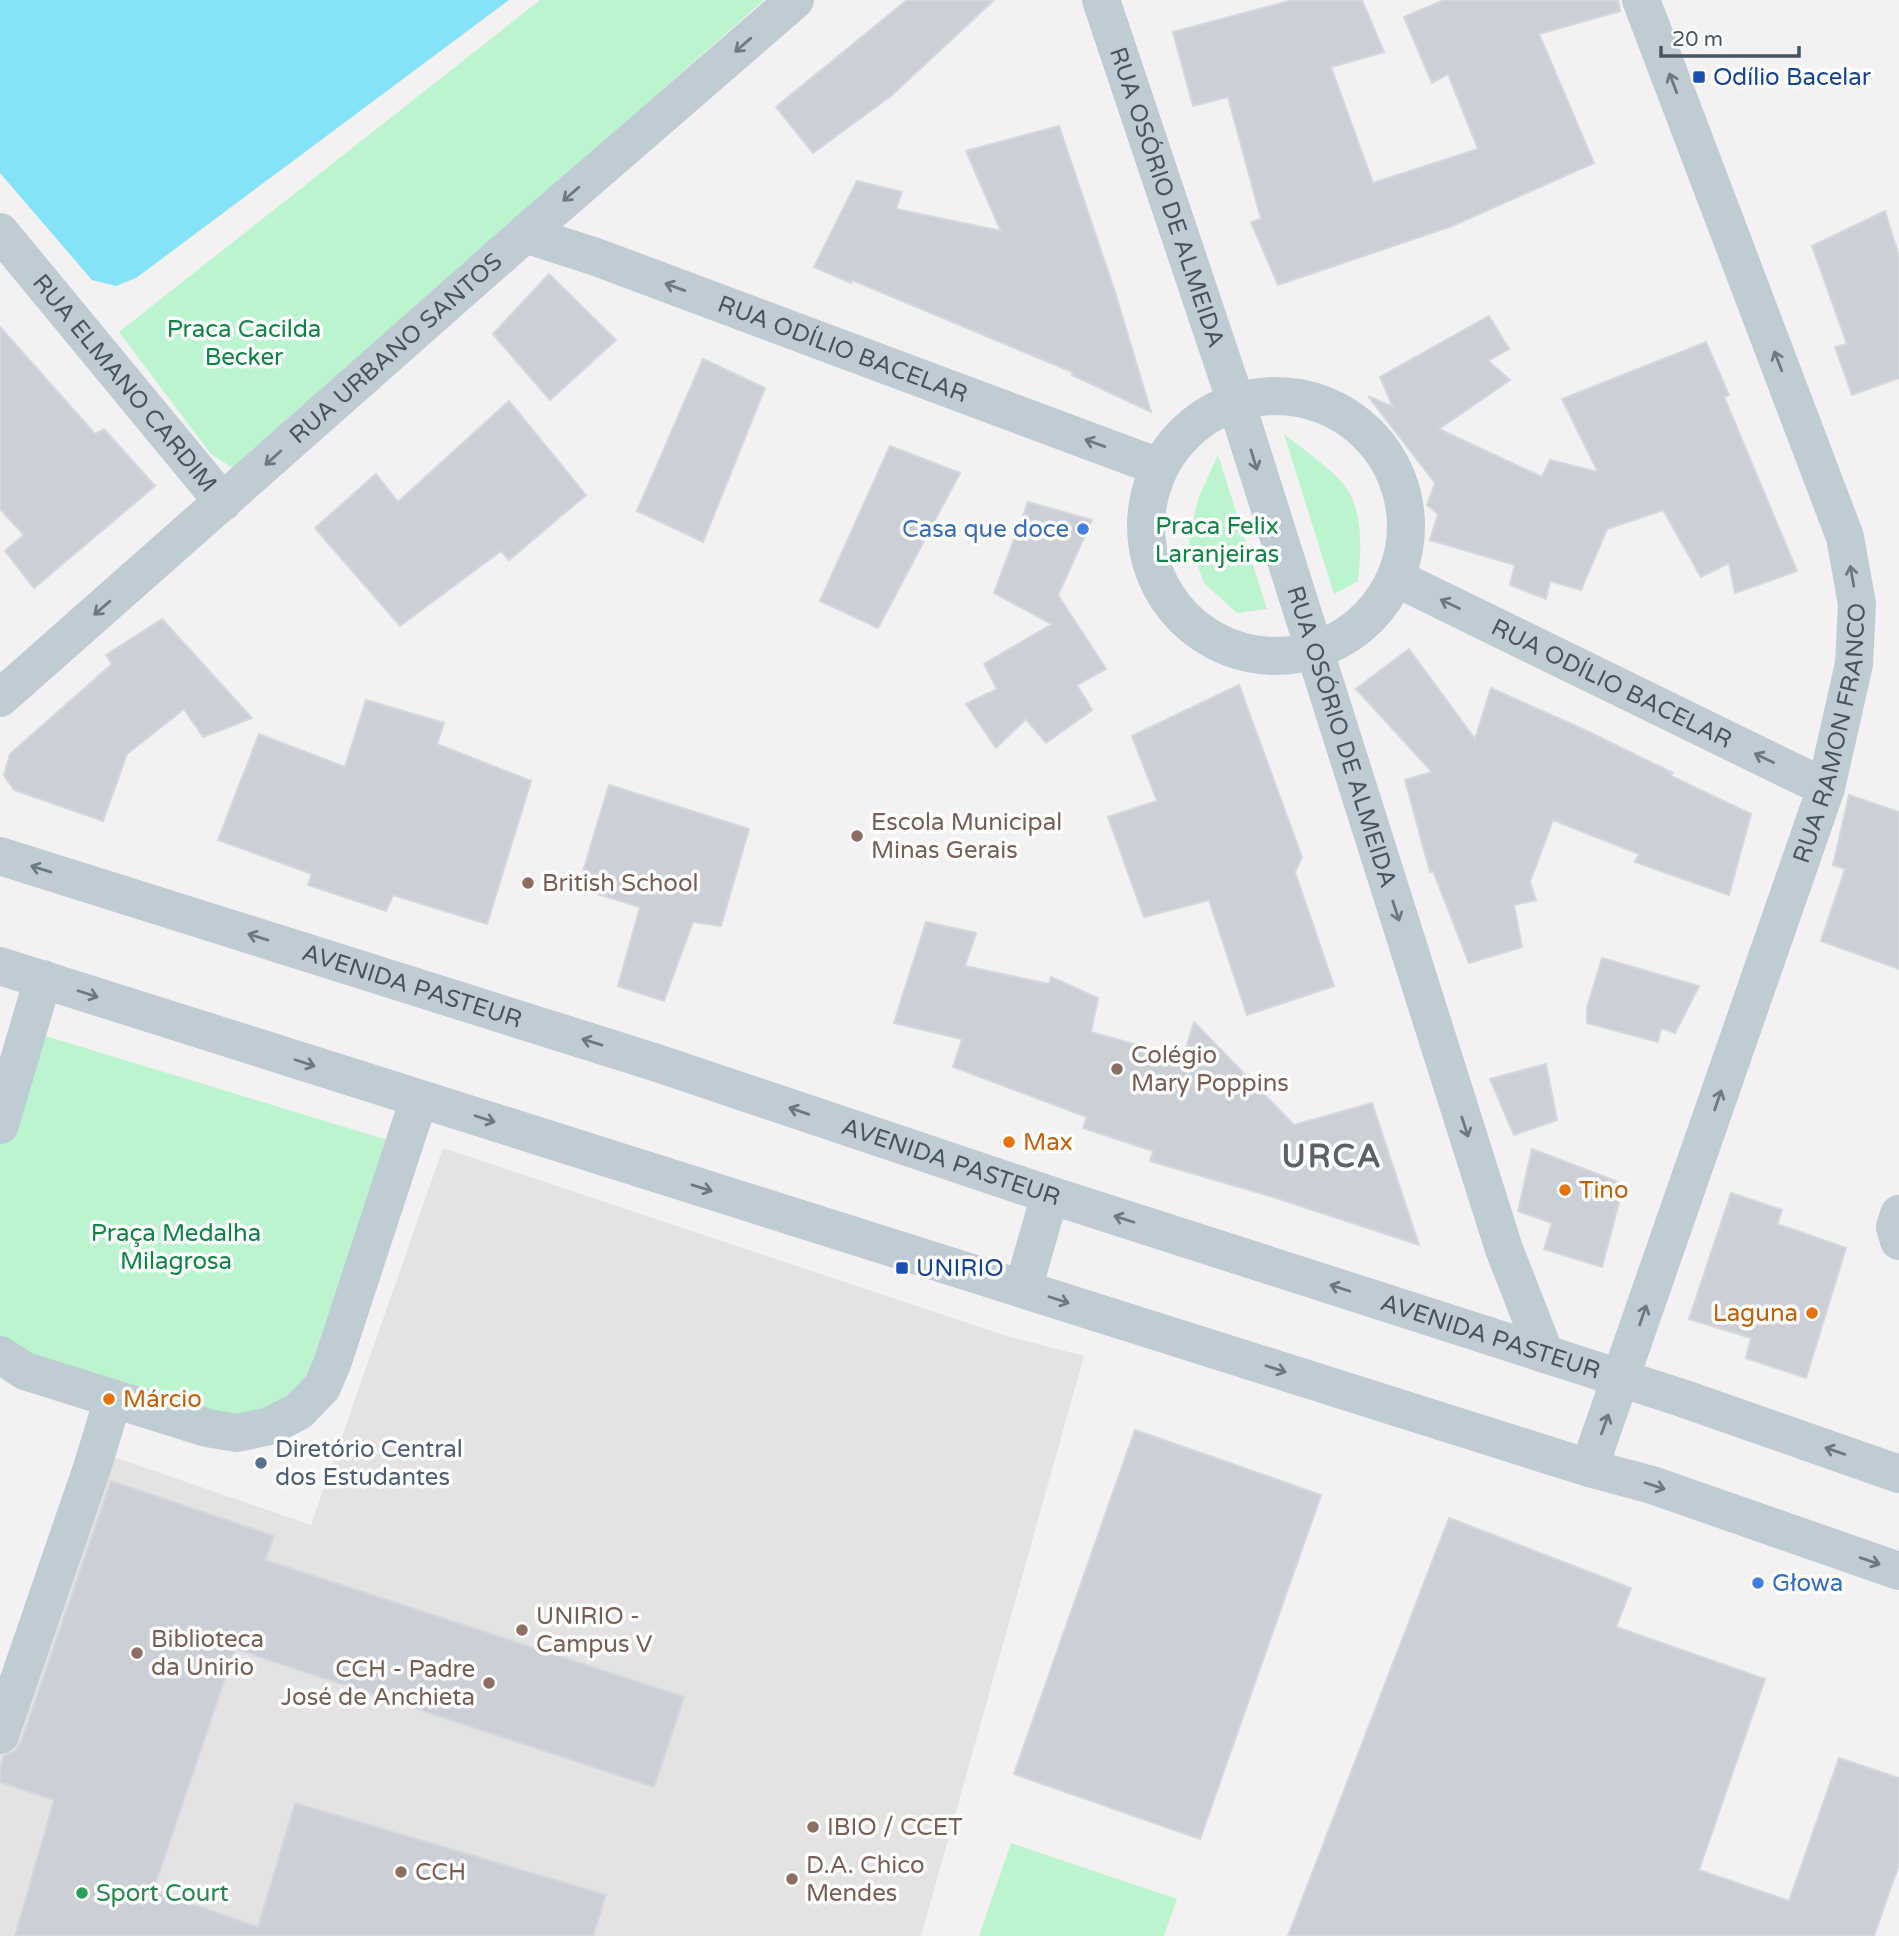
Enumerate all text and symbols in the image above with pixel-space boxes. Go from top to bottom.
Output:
scale bar [1661,14,1799,58]
text: 20 m [1672,27,1723,52]
one-way arrow [735,37,753,53]
street label: RUA OSÓRIO DE ALMEIDA [1103,44,1231,351]
place label: Odílio Bacelar [1713,63,1872,92]
marker: Odílio Bacelar [1691,69,1707,85]
one-way arrow [1666,73,1679,95]
one-way arrow [563,186,581,202]
street label: RUA URBANO SANTOS [284,247,508,450]
street label: RUA ELMANO CARDIM [26,269,223,498]
one-way arrow [665,279,686,292]
street label: RUA ODÍLIO BACELAR [714,290,971,409]
park label: Praca Cacilda Becker [167,315,321,372]
one-way arrow [1771,350,1784,372]
one-way arrow [1084,436,1106,449]
one-way arrow [1248,449,1261,471]
one-way arrow [264,450,282,466]
park label: Praca Felix Laranjeiras [1155,512,1279,569]
place label: Casa que doce [902,515,1069,544]
marker: Casa que doce [1075,521,1091,537]
one-way arrow [1844,565,1858,588]
street label: RUA OSÓRIO DE ALMEIDA [1280,582,1403,891]
one-way arrow [1440,597,1461,611]
one-way arrow [94,600,111,617]
street label: RUA RAMON FRANCO [1787,602,1872,867]
street label: RUA ODÍLIO BACELAR [1486,613,1737,755]
one-way arrow [1754,751,1775,765]
place label: Escola Municipal Minas Gerais [871,808,1062,865]
marker: Escola Municipal Minas Gerais [849,828,865,844]
one-way arrow [30,862,52,874]
place label: British School [542,869,699,898]
marker: British School [520,875,536,891]
one-way arrow [1391,899,1403,921]
one-way arrow [247,930,269,942]
street label: AVENIDA PASTEUR [298,938,525,1035]
one-way arrow [77,989,99,1001]
one-way arrow [581,1035,603,1048]
place label: Colégio Mary Poppins [1131,1041,1289,1098]
one-way arrow [294,1057,316,1070]
marker: Colégio Mary Poppins [1109,1061,1125,1077]
one-way arrow [1713,1089,1725,1111]
one-way arrow [789,1104,811,1116]
street label: AVENIDA PASTEUR [838,1112,1064,1212]
one-way arrow [473,1114,495,1127]
one-way arrow [1460,1116,1472,1138]
place label: Max [1023,1128,1073,1157]
marker: Max [1001,1134,1017,1150]
district label: URCA [1281,1138,1383,1176]
place label: Tino [1579,1176,1629,1205]
one-way arrow [690,1182,712,1195]
marker: Tino [1557,1182,1573,1198]
one-way arrow [1113,1211,1135,1224]
park label: Praça Medalha Milagrosa [91,1219,261,1276]
place label: UNIRIO [916,1254,1004,1283]
marker: UNIRIO [894,1260,910,1276]
one-way arrow [1330,1281,1352,1293]
street label: AVENIDA PASTEUR [1377,1288,1604,1386]
one-way arrow [1047,1295,1069,1308]
place label: Laguna [1713,1299,1798,1328]
one-way arrow [1638,1304,1650,1326]
marker: Laguna [1804,1305,1820,1321]
one-way arrow [1264,1364,1286,1376]
place label: Márcio [123,1385,202,1414]
marker: Márcio [101,1391,117,1407]
one-way arrow [1600,1413,1612,1435]
place label: Diretório Central dos Estudantes [275,1435,463,1492]
one-way arrow [1824,1444,1846,1456]
marker: Diretório Central dos Estudantes [253,1455,269,1471]
one-way arrow [1643,1481,1665,1493]
one-way arrow [1858,1556,1880,1568]
place label: Głowa [1772,1569,1843,1598]
marker: Głowa [1750,1575,1766,1591]
place label: UNIRIO - Campus V [536,1602,653,1659]
marker: UNIRIO - Campus V [514,1622,530,1638]
place label: Biblioteca da Unirio [151,1625,264,1682]
marker: Biblioteca da Unirio [129,1645,145,1661]
place label: CCH - Padre José de Anchieta [281,1655,475,1712]
marker: CCH - Padre José de Anchieta [481,1675,497,1691]
place label: IBIO / CCET [827,1813,963,1842]
marker: IBIO / CCET [805,1819,821,1835]
place label: D.A. Chico Mendes [806,1851,925,1908]
place label: CCH [415,1858,466,1887]
marker: CCH [393,1864,409,1880]
marker: D.A. Chico Mendes [784,1871,800,1887]
place label: Sport Court [96,1879,229,1908]
marker: Sport Court [74,1885,90,1901]

